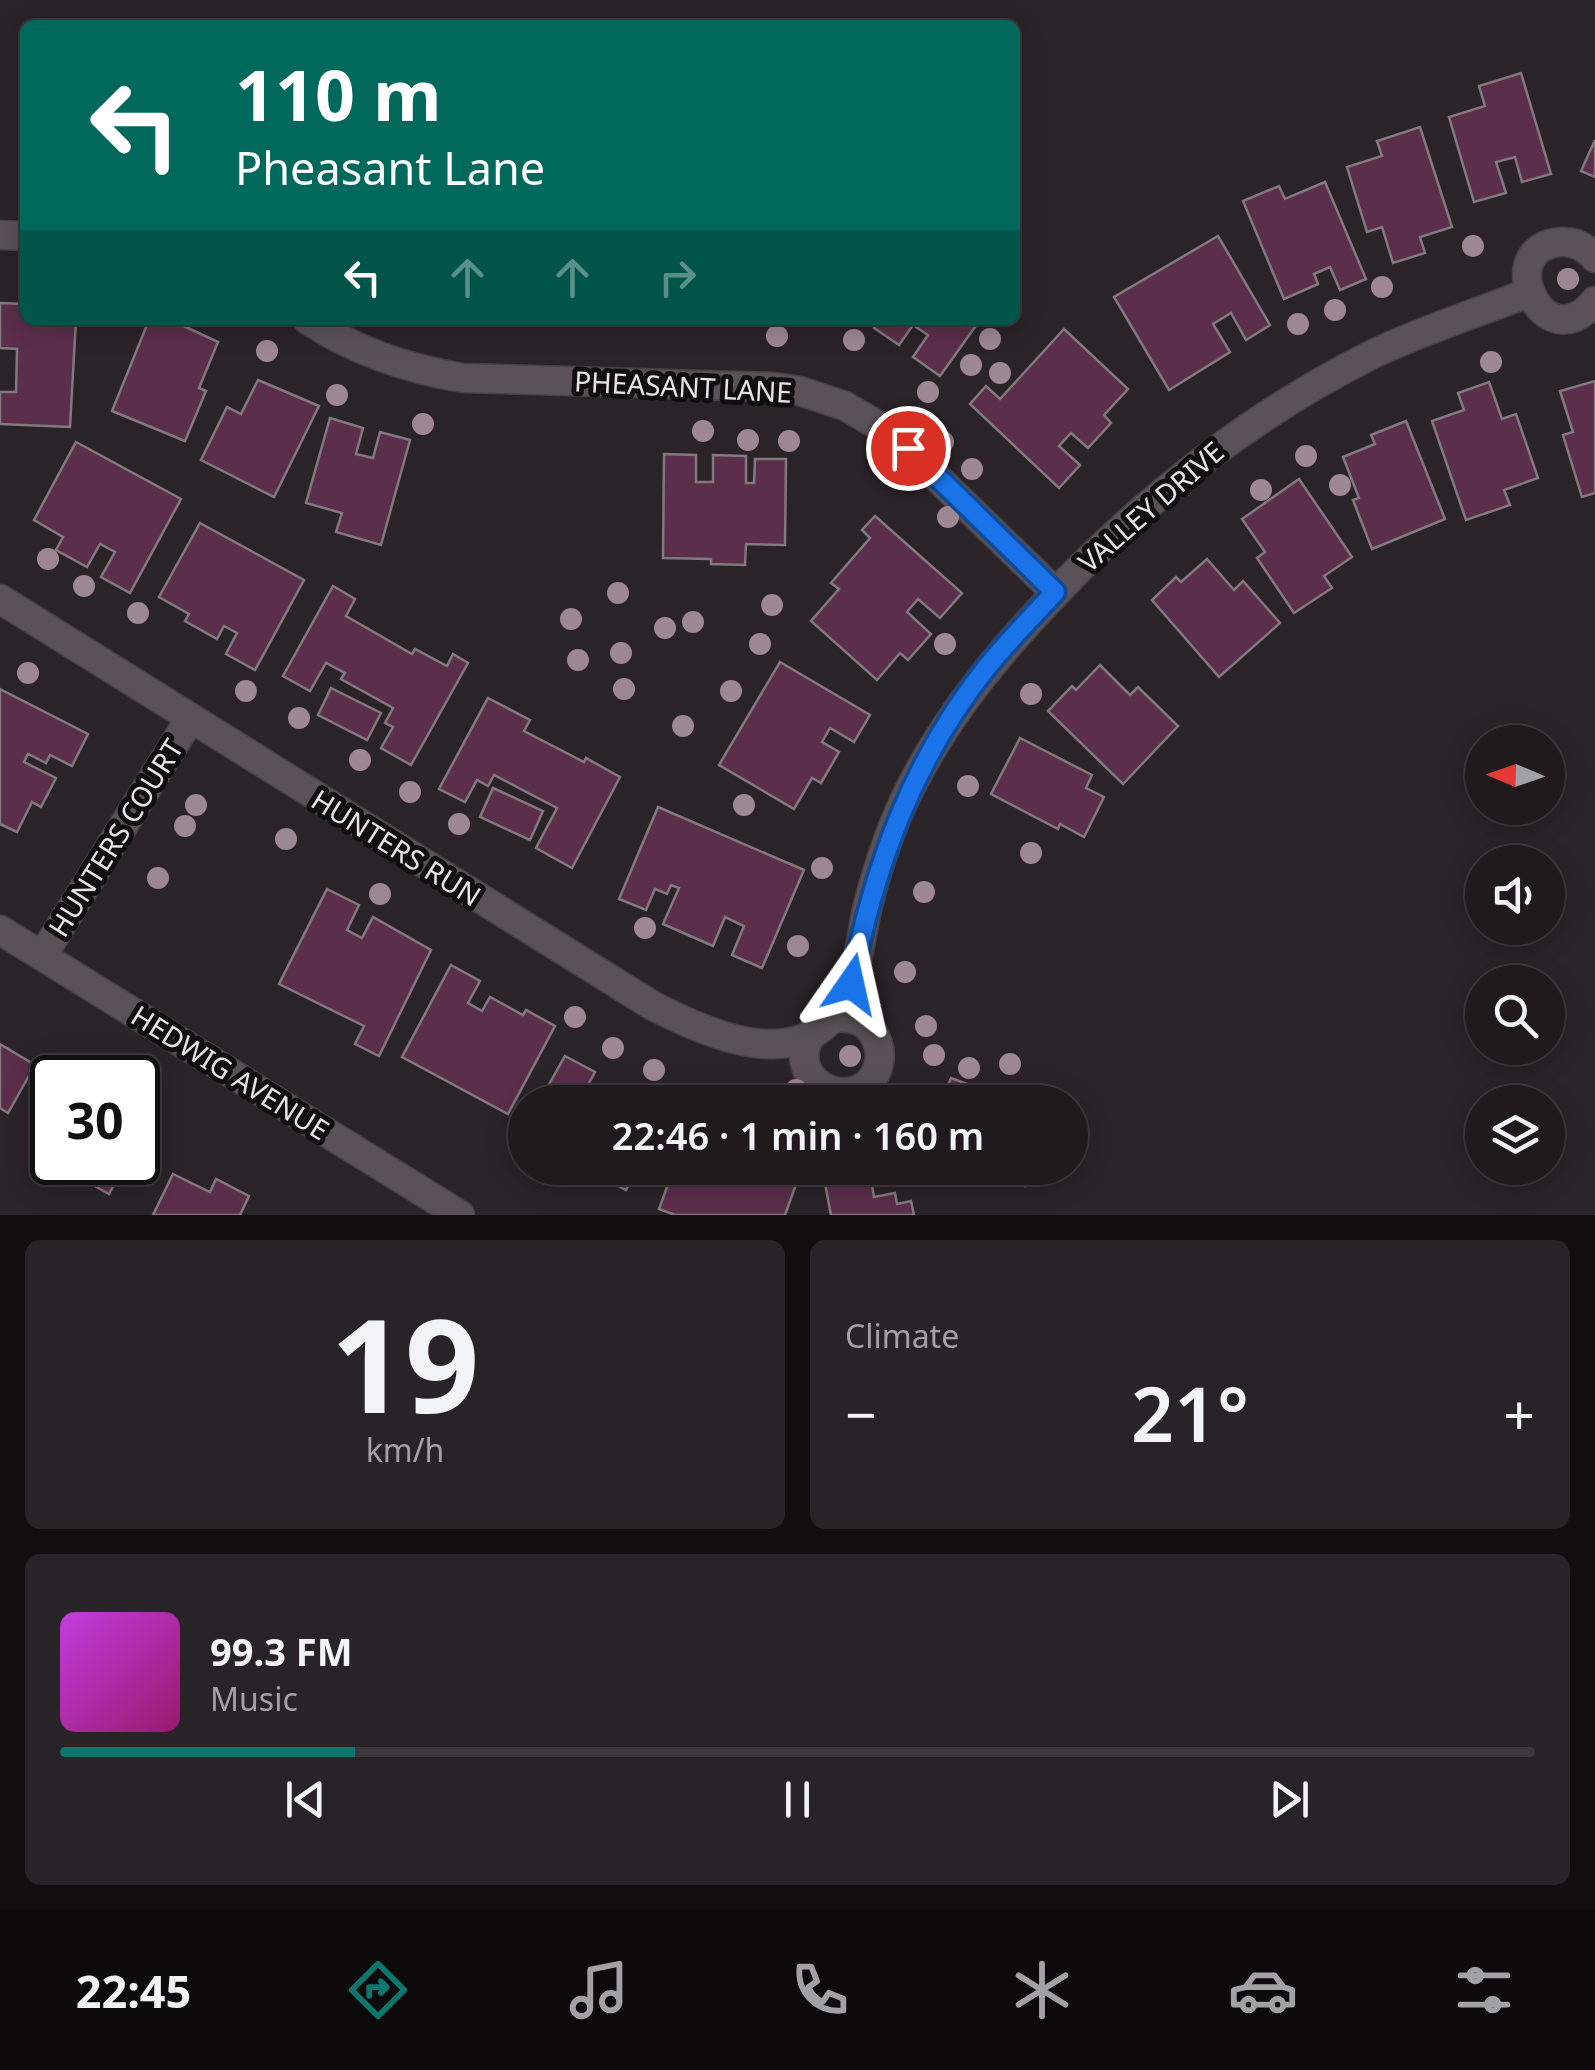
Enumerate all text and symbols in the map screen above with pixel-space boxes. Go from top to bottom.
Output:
text: 110 m [235,46,442,142]
icon: left [70,60,200,190]
text: Pheasant Lane [235,137,545,198]
icon: left [335,250,390,305]
icon: ahead [440,250,495,305]
icon: ahead [545,250,600,305]
icon: right [650,250,705,305]
street label: PHEASANT LANE [573,361,793,411]
pin [866,406,951,491]
icon: arrive [881,421,936,476]
street label: VALLEY DRIVE [1069,432,1231,580]
north arrow [1465,725,1565,825]
map controls [1465,725,1565,1185]
street label: HUNTERS COURT [39,731,191,943]
street label: HUNTERS RUN [305,780,488,914]
button: sound [1465,845,1565,945]
position arrow [799,932,903,1036]
button: search [1465,965,1565,1065]
street label: HEDWIG AVENUE [125,996,336,1148]
speed limit sign: 30 [30,1055,160,1185]
button: layers [1465,1085,1565,1185]
text: 22:46 · 1 min · 160 m [612,1109,984,1161]
text: 19 [331,1274,479,1451]
text: Climate [845,1314,959,1357]
text: 21° [1131,1362,1249,1464]
text: − [845,1376,876,1451]
text: + [1504,1376,1535,1451]
text: km/h [366,1428,444,1471]
text: 99.3 FM [210,1625,352,1677]
text: Music [210,1677,298,1720]
icon: previous [278,1772,333,1827]
icon: pause [770,1772,825,1827]
icon: next [1262,1772,1317,1827]
icon: directions [343,1955,413,2025]
icon: music [564,1955,634,2025]
icon: phone [785,1955,855,2025]
icon: climate [1007,1955,1077,2025]
icon: car [1228,1955,1298,2025]
icon: filters [1449,1955,1519,2025]
text: 22:45 [76,1960,191,2021]

